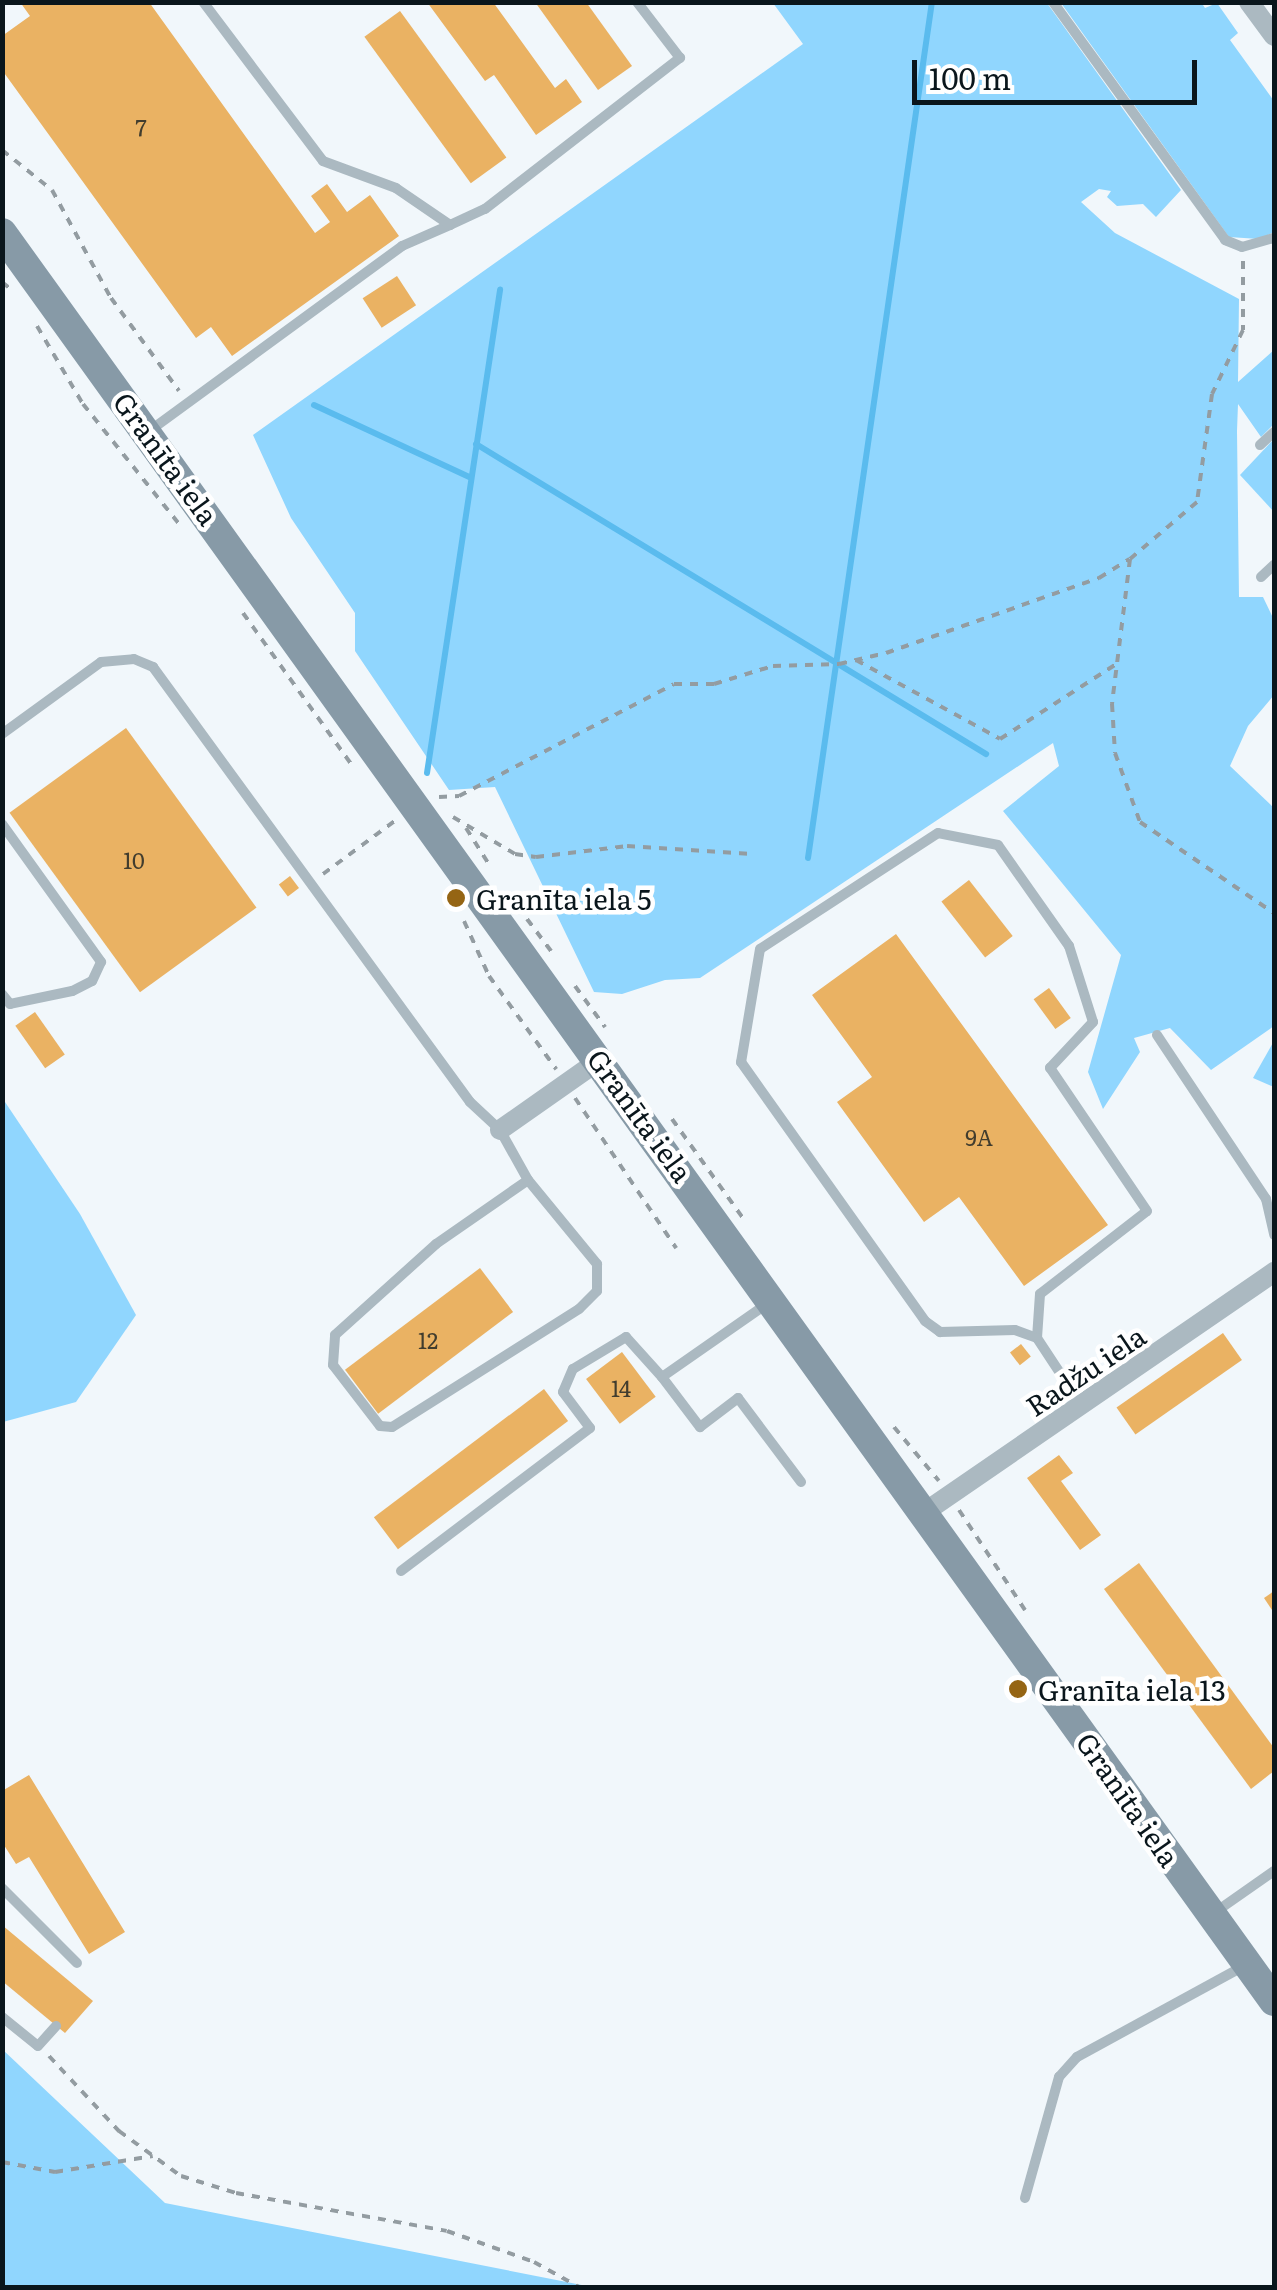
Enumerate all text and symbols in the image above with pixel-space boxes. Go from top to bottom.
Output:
scale bar [917,40,1202,102]
text: 100 m [929,55,1011,99]
house number: 7 [135,114,147,140]
street label: Granīta iela [108,385,226,531]
house number: 10 [123,847,145,873]
place label: Granīta iela 5 [476,881,652,915]
marker: Granīta iela 5 [445,887,467,909]
street label: Granīta iela [582,1042,700,1188]
house number: 9A [965,1124,993,1150]
street label: Radžu iela [1019,1318,1151,1422]
house number: 12 [418,1327,438,1353]
house number: 14 [611,1375,631,1401]
place label: Granīta iela 13 [1038,1672,1226,1706]
marker: Granīta iela 13 [1007,1678,1029,1700]
street label: Granīta iela [1071,1726,1187,1872]

